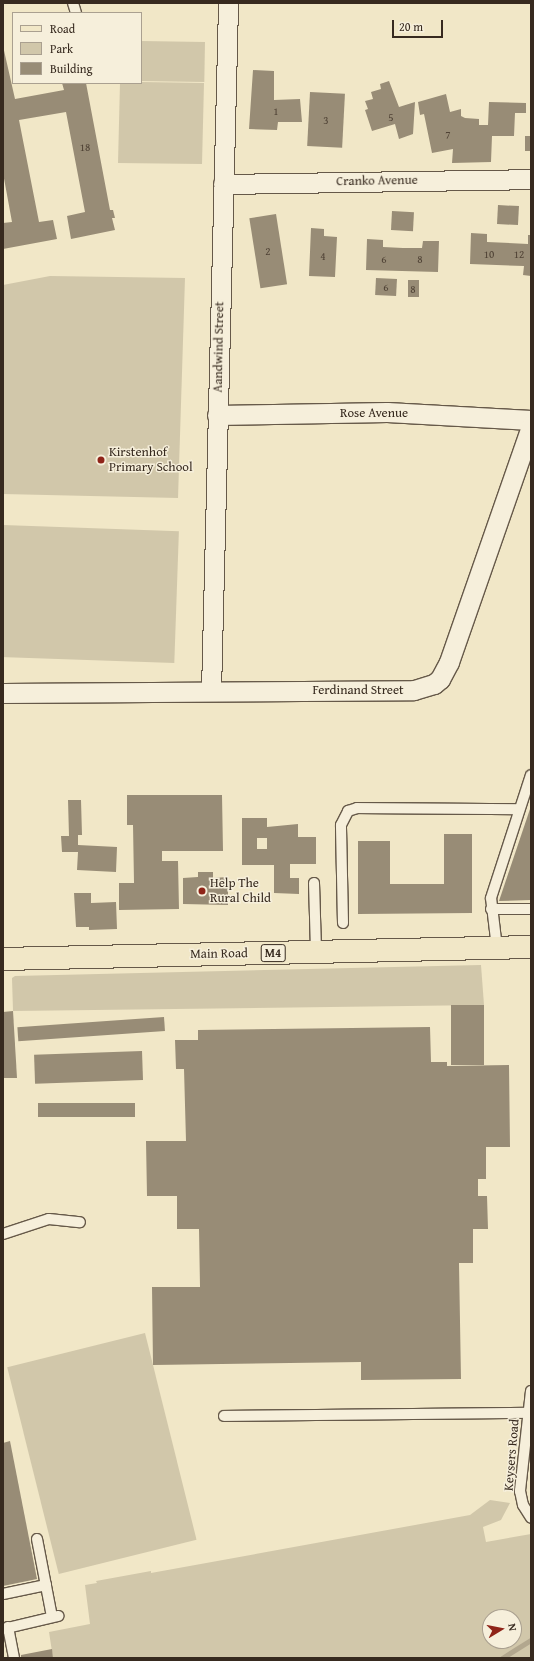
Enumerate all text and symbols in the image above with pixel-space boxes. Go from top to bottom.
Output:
legend [12,12,142,84]
scale bar [394,12,445,38]
text: 20 m [399,18,423,35]
text: Road [50,20,75,37]
text: Park [50,40,73,57]
text: Building [50,60,93,77]
house number: 1 [273,104,279,118]
house number: 5 [388,110,394,124]
house number: 3 [323,113,329,127]
house number: 7 [445,127,451,141]
house number: 18 [80,140,90,154]
street label: Cranko Avenue [336,172,418,190]
house number: 2 [265,244,271,258]
house number: 10 [484,247,494,261]
house number: 12 [514,247,524,261]
house number: 4 [320,249,326,263]
house number: 6 [381,252,387,266]
house number: 8 [417,252,423,266]
house number: 6 [383,280,389,294]
house number: 8 [410,282,416,296]
street label: Aandwind Street [210,301,228,393]
street label: Rose Avenue [340,405,408,421]
place label: Kirstenhof Primary School [109,445,193,476]
marker: Kirstenhof Primary School [96,455,106,465]
street label: Ferdinand Street [312,682,404,698]
place label: Help The Rural Child [210,876,271,907]
marker: Help The Rural Child [197,886,207,896]
road number: M4 [260,943,286,963]
street label: Main Road [190,946,248,962]
street label: Keysers Road [501,1418,523,1492]
north arrow [482,1609,522,1649]
text: N [504,1622,521,1632]

